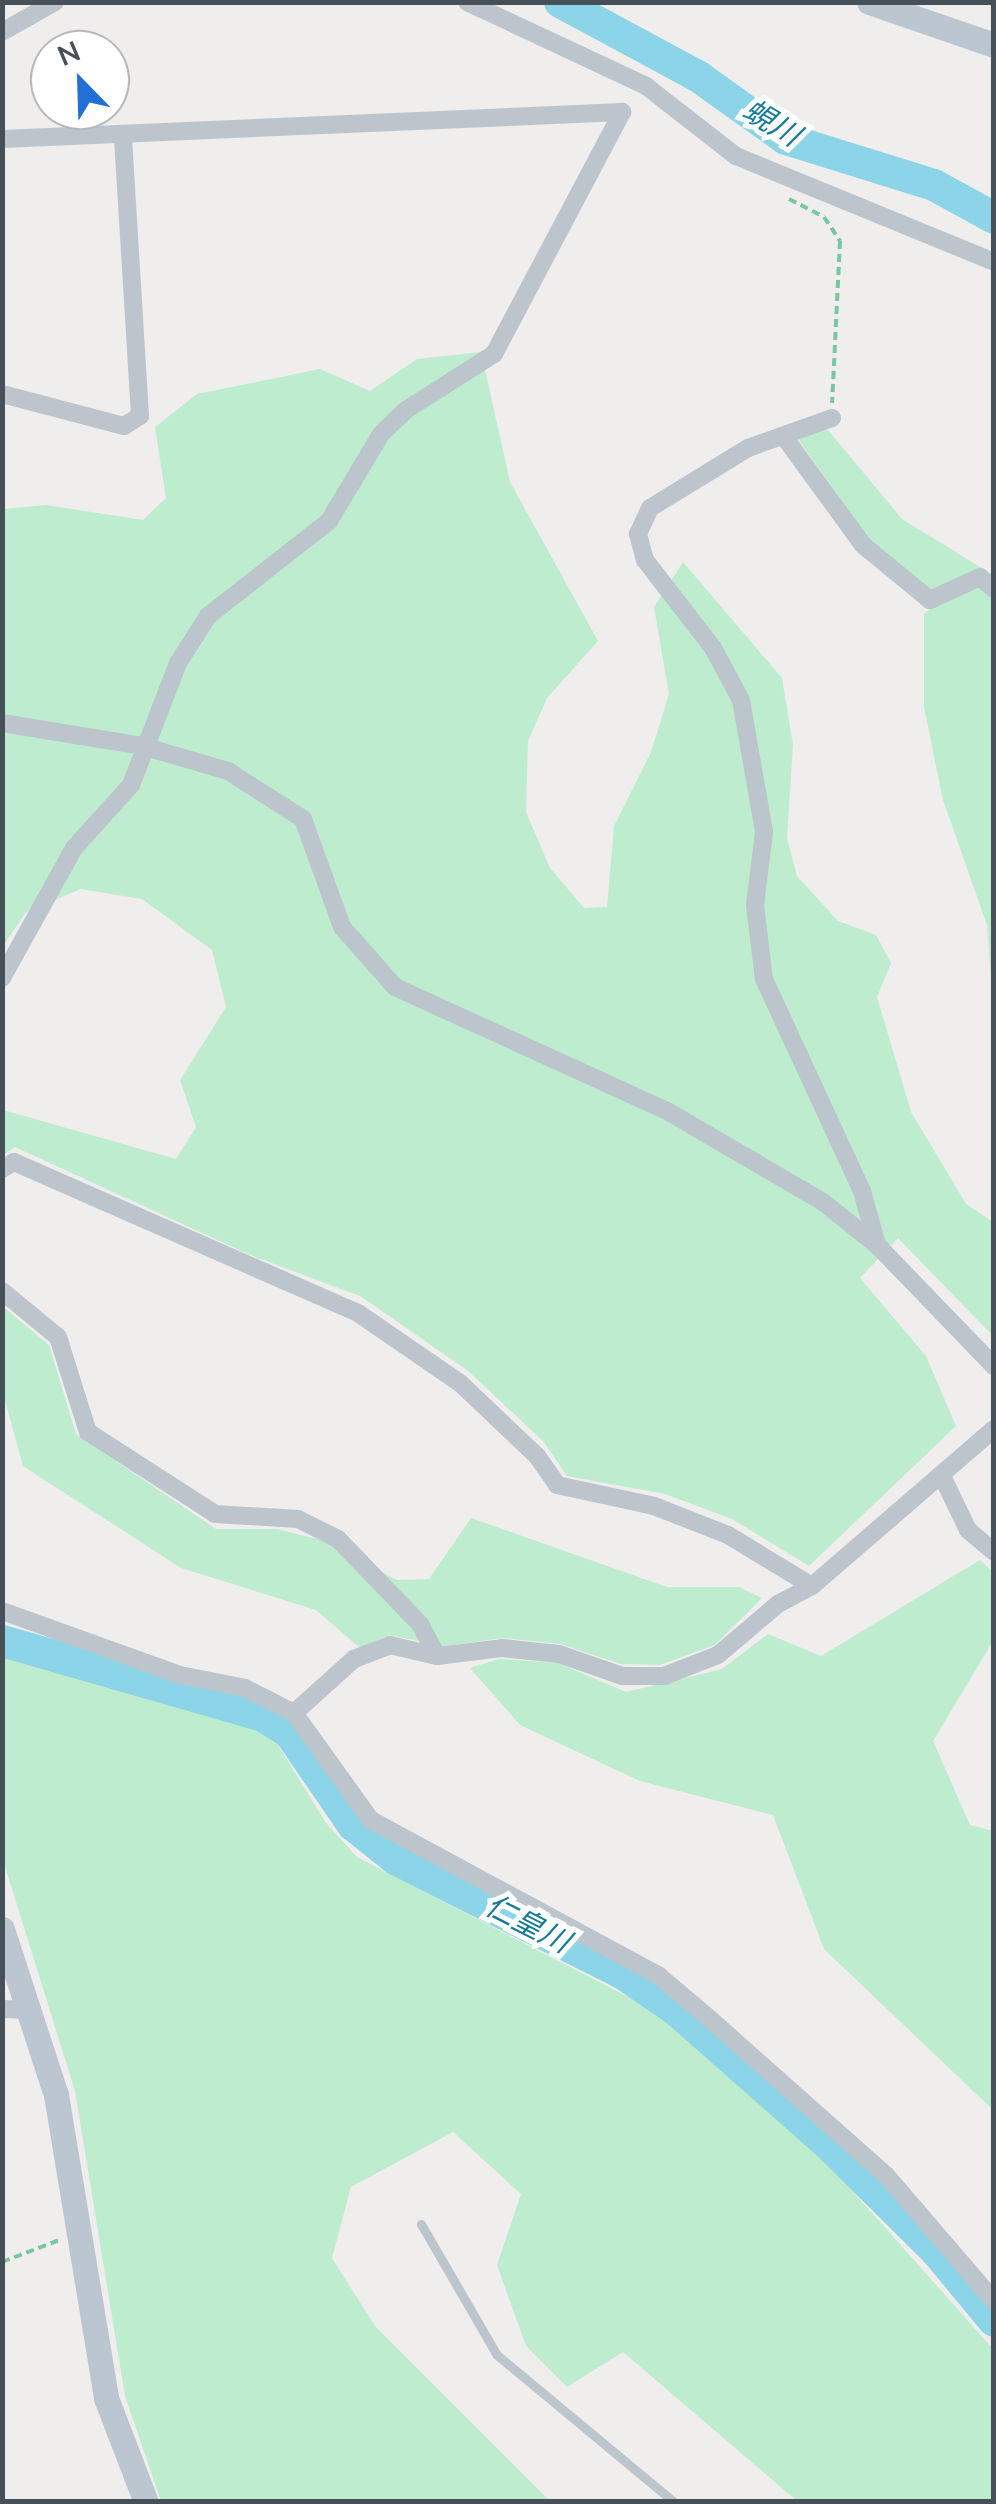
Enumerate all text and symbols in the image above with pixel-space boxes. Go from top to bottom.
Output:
north arrow [30,30,130,130]
text: N [52,33,86,76]
water label: 蜆川 [736,93,806,155]
water label: 仁皇川 [479,1889,575,1961]

